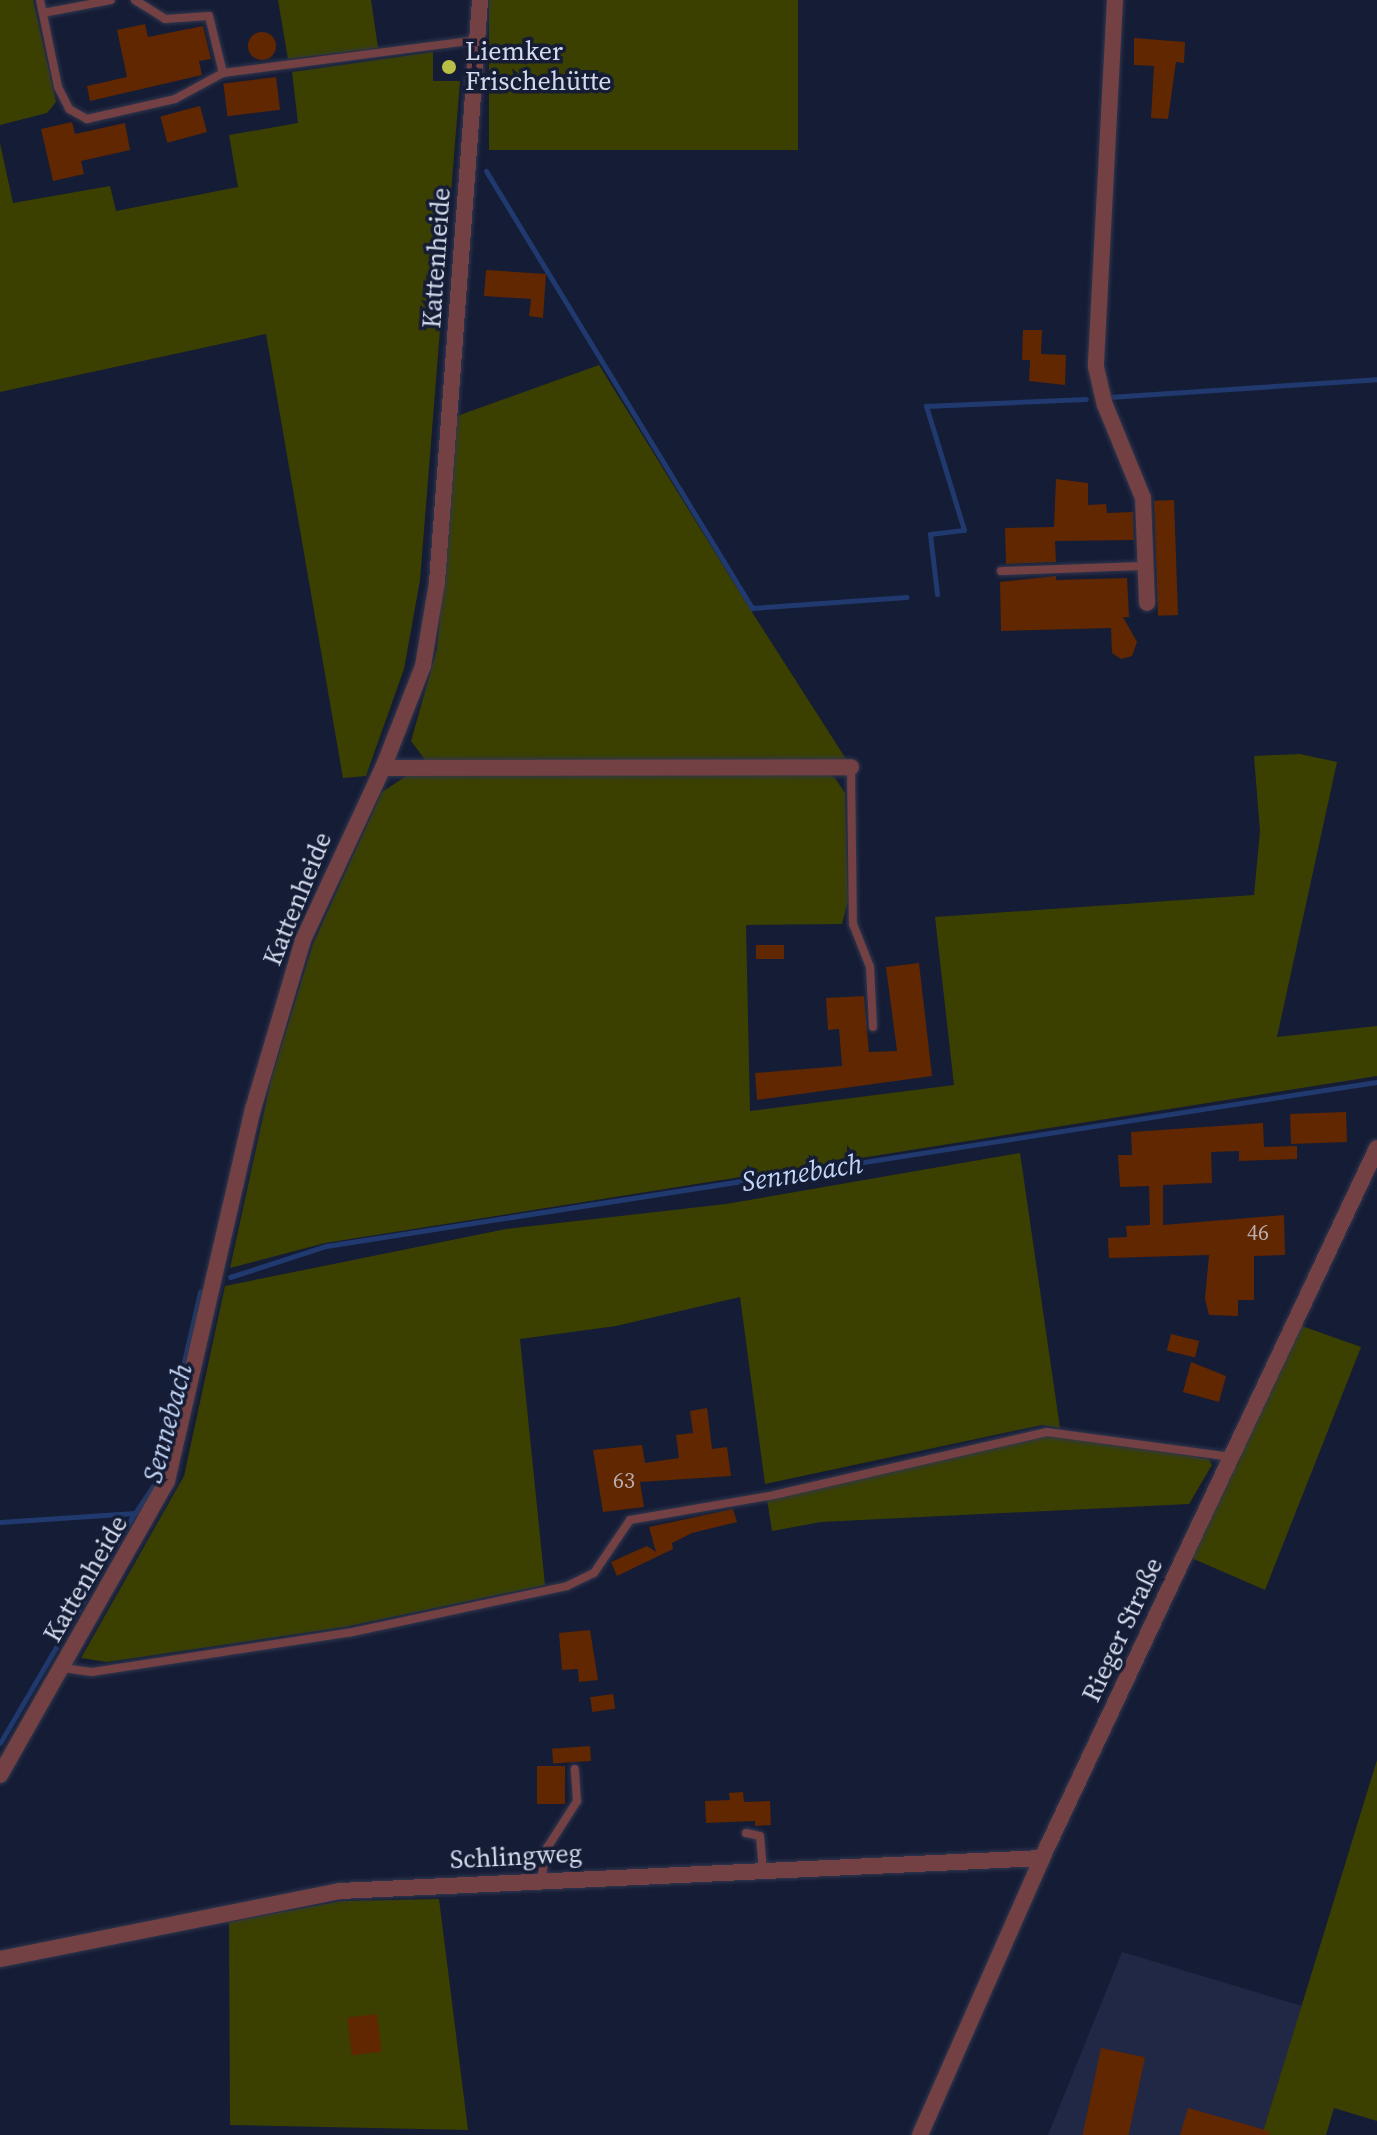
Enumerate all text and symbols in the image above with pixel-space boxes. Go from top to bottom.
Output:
place label: Liemker Frischehütte [465,36,612,98]
marker: Liemker Frischehütte [440,58,458,76]
street label: Kattenheide [417,187,457,329]
street label: Kattenheide [257,828,339,970]
water label: Sennebach [739,1146,865,1198]
house number: 46 [1247,1220,1269,1246]
water label: Sennebach [135,1360,199,1486]
house number: 63 [613,1468,635,1494]
street label: Kattenheide [37,1510,135,1648]
street label: Rieger Straße [1076,1553,1170,1707]
street label: Schlingweg [449,1838,583,1876]

